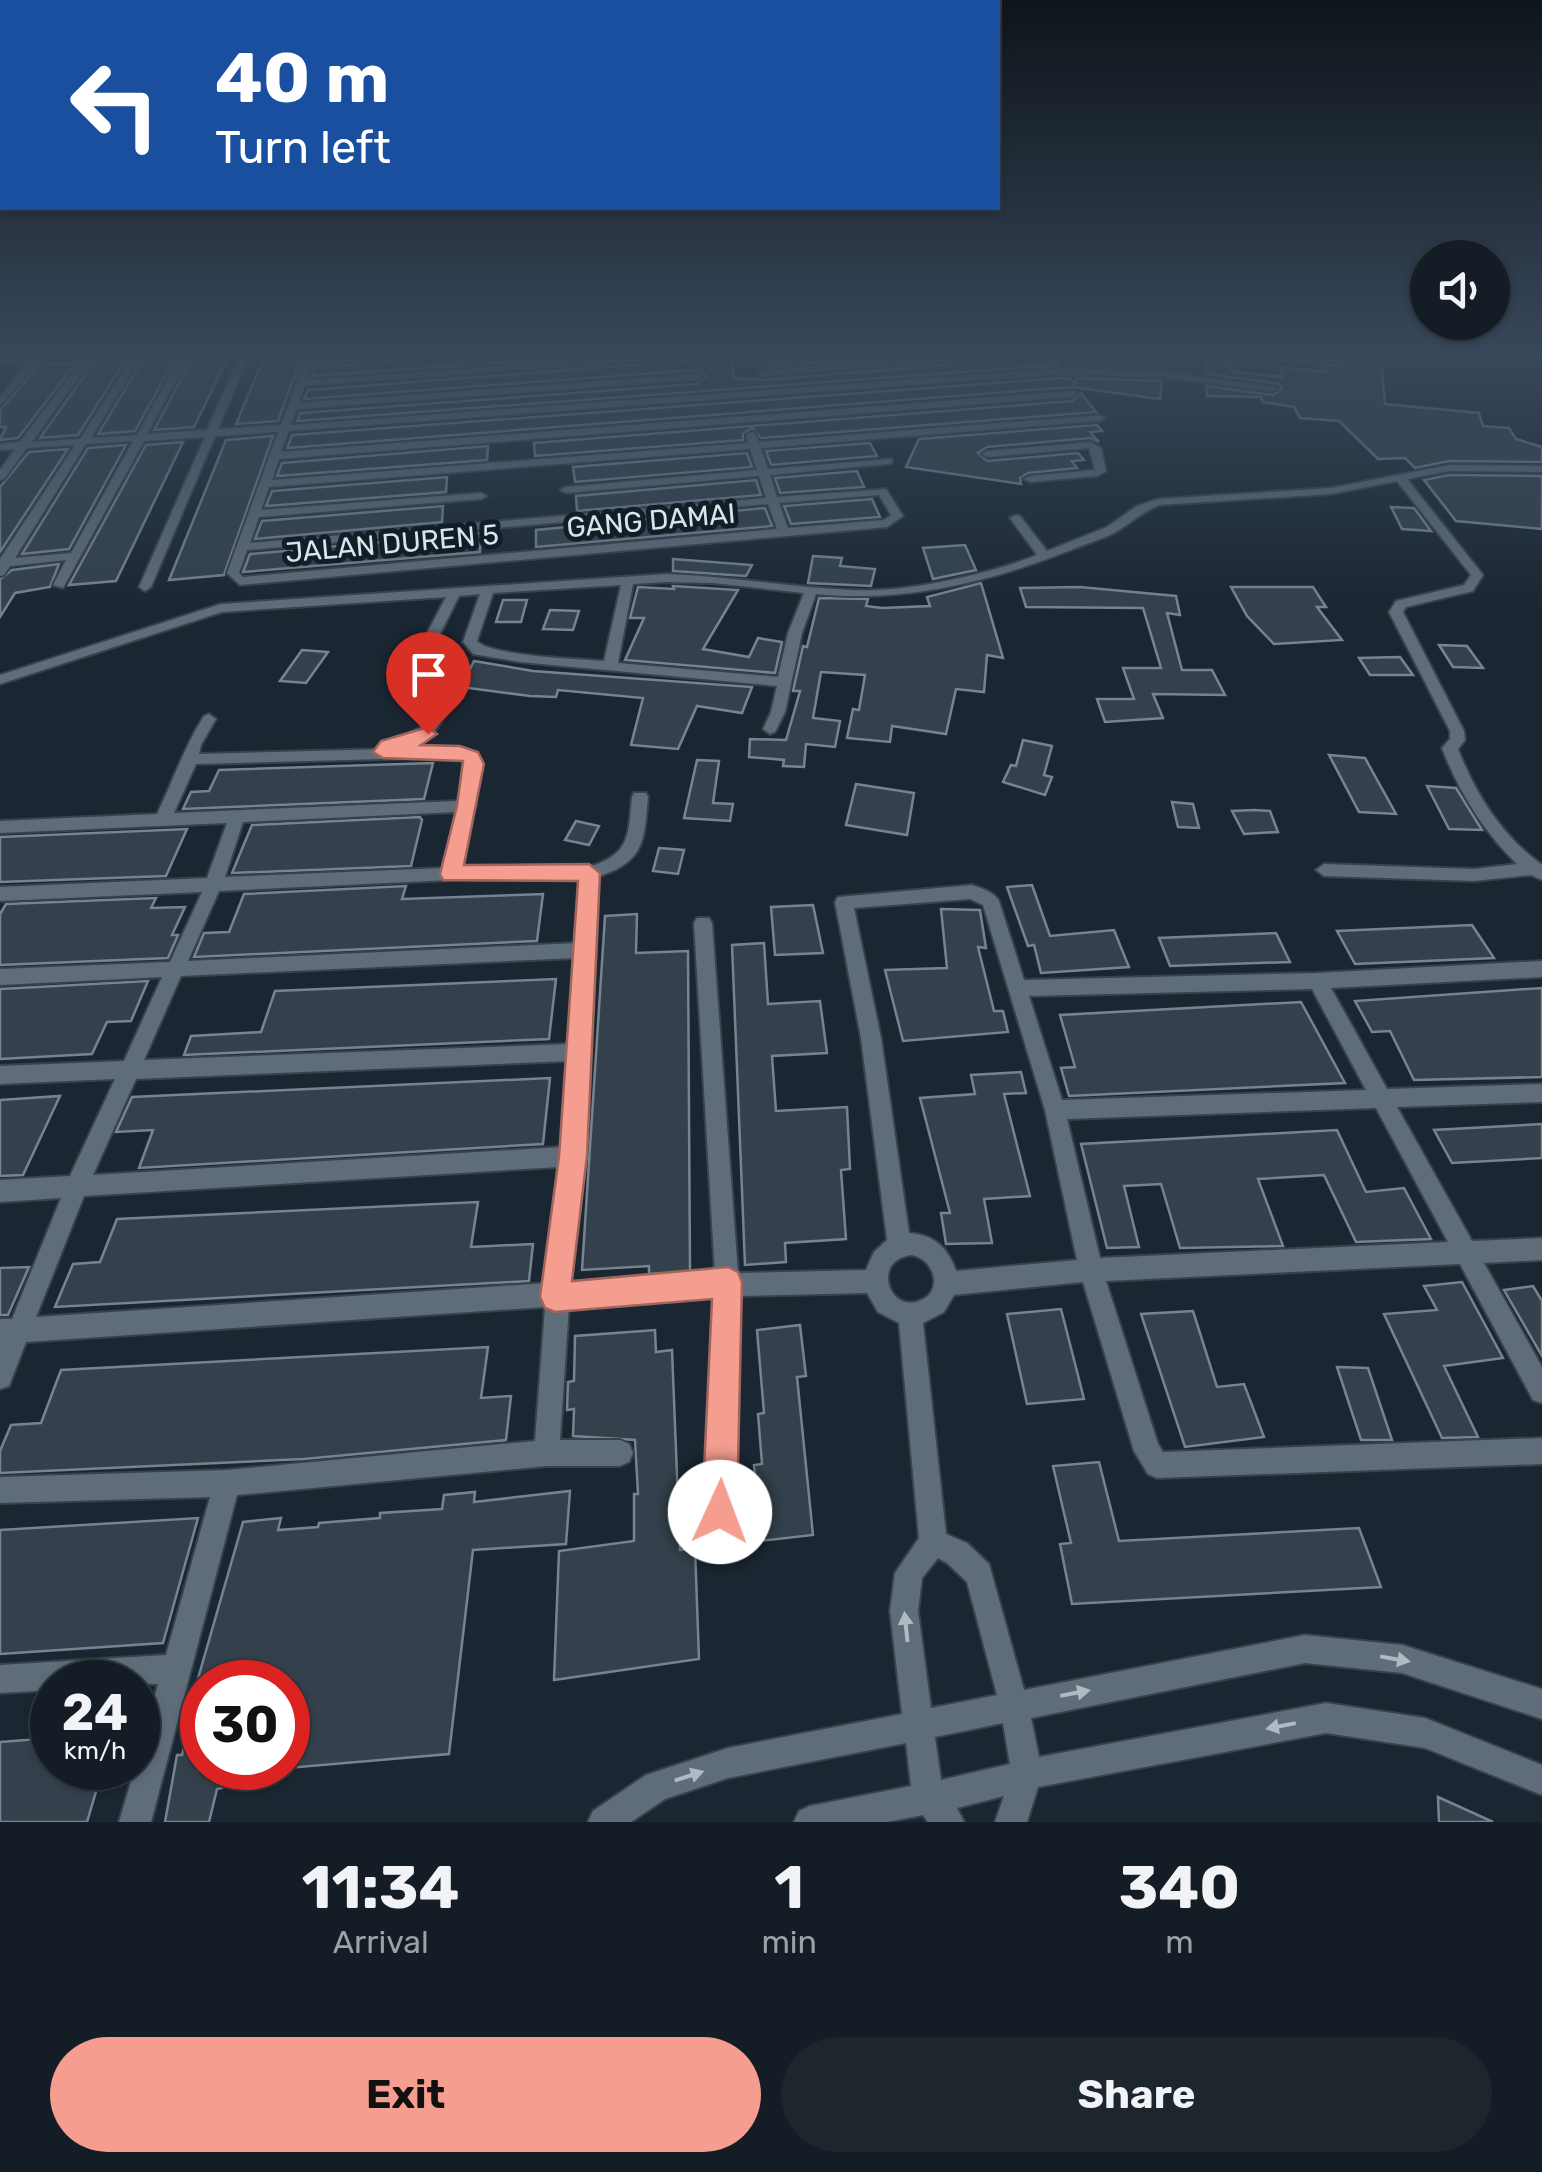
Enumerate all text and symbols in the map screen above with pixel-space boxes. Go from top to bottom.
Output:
text: 40 m [215,37,389,120]
icon: left [50,40,180,170]
text: Turn left [215,121,391,174]
map controls [1410,240,1510,340]
button: sound [1410,240,1510,340]
street label: GANG DAMAI [565,497,737,544]
street label: JALAN DUREN 5 [284,518,500,569]
pin [386,632,471,735]
icon: arrive [401,647,456,702]
position arrow [668,1460,772,1564]
one-way arrow [898,1611,914,1643]
one-way arrow [1380,1652,1411,1667]
speed limit sign: 30 [180,1660,310,1790]
text: 24 [62,1683,128,1743]
one-way arrow [1060,1685,1091,1700]
one-way arrow [1265,1719,1296,1735]
text: km/h [64,1736,126,1765]
one-way arrow [674,1767,704,1782]
text: 11:34 [302,1852,460,1923]
text: 1 [774,1852,804,1923]
text: 340 [1119,1852,1240,1923]
text: Arrival [333,1923,429,1961]
text: min [761,1923,817,1961]
text: m [1165,1923,1194,1961]
button: Exit [50,2037,761,2152]
button: Share [781,2037,1492,2152]

